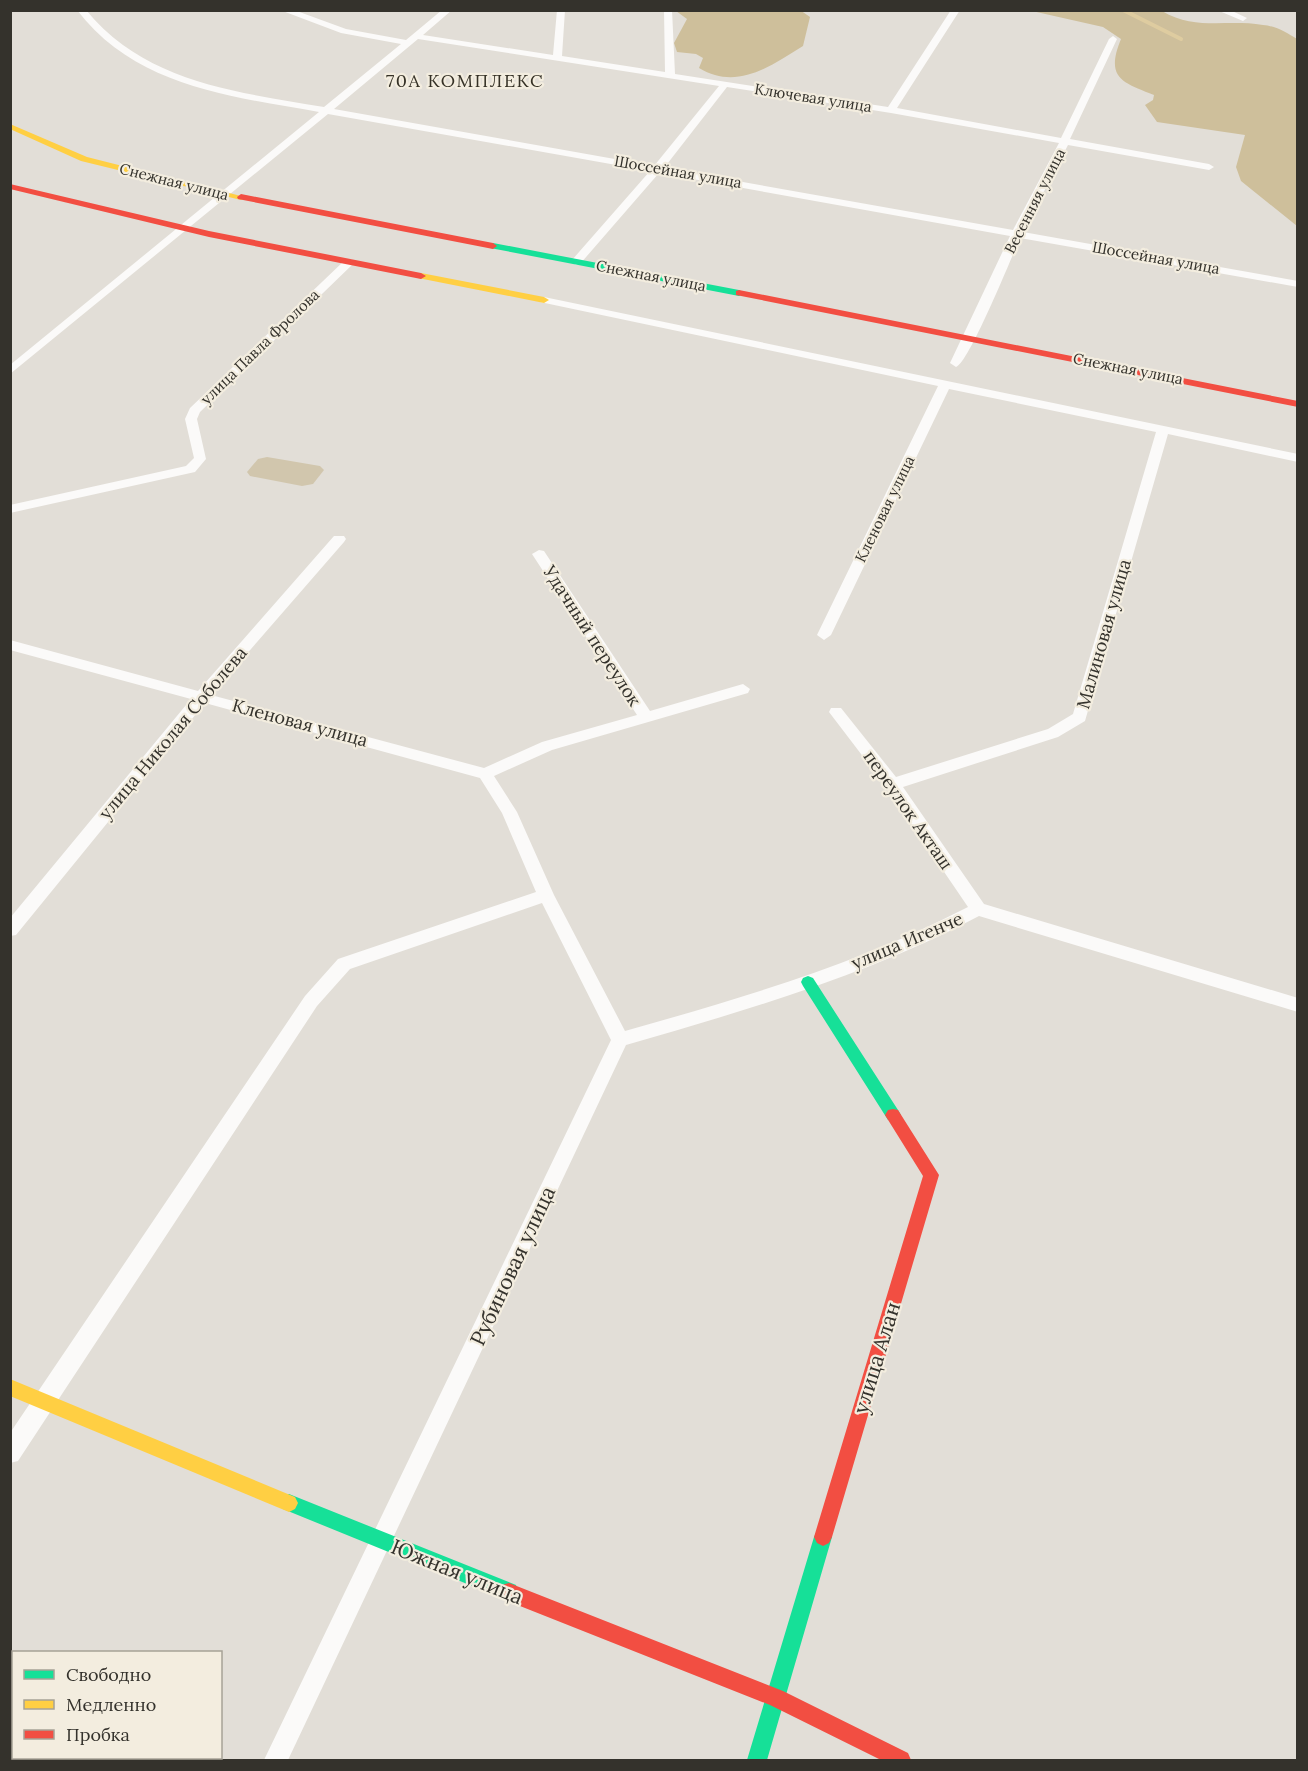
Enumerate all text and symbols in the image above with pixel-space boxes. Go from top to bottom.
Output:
district label: 70А КОМПЛЕКС [386,69,544,92]
street label: Ключевая улица [753,79,873,116]
street label: Весенняя улица [1000,145,1069,257]
street label: Шоссейная улица [613,151,744,192]
street label: Снежная улица [118,159,231,204]
street label: Шоссейная улица [1091,237,1222,278]
street label: Снежная улица [594,256,708,296]
street label: улица Павла Фролова [196,285,323,408]
street label: Снежная улица [1071,349,1185,389]
street label: Кленовая улица [851,452,919,565]
street label: Малиновая улица [1071,556,1136,711]
street label: Удачный переулок [538,560,647,711]
street label: улица Николая Соболева [94,642,252,824]
street label: Кленовая улица [230,693,370,752]
street label: переулок Акташ [859,746,958,874]
street label: улица Игенче [847,907,966,974]
street label: Рубиновая улица [464,1182,561,1350]
street label: улица Алан [847,1299,906,1417]
street label: Южная улица [387,1533,527,1610]
legend [12,1651,222,1759]
text: Свободно [66,1663,151,1686]
text: Медленно [66,1693,156,1716]
text: Пробка [66,1723,130,1746]

